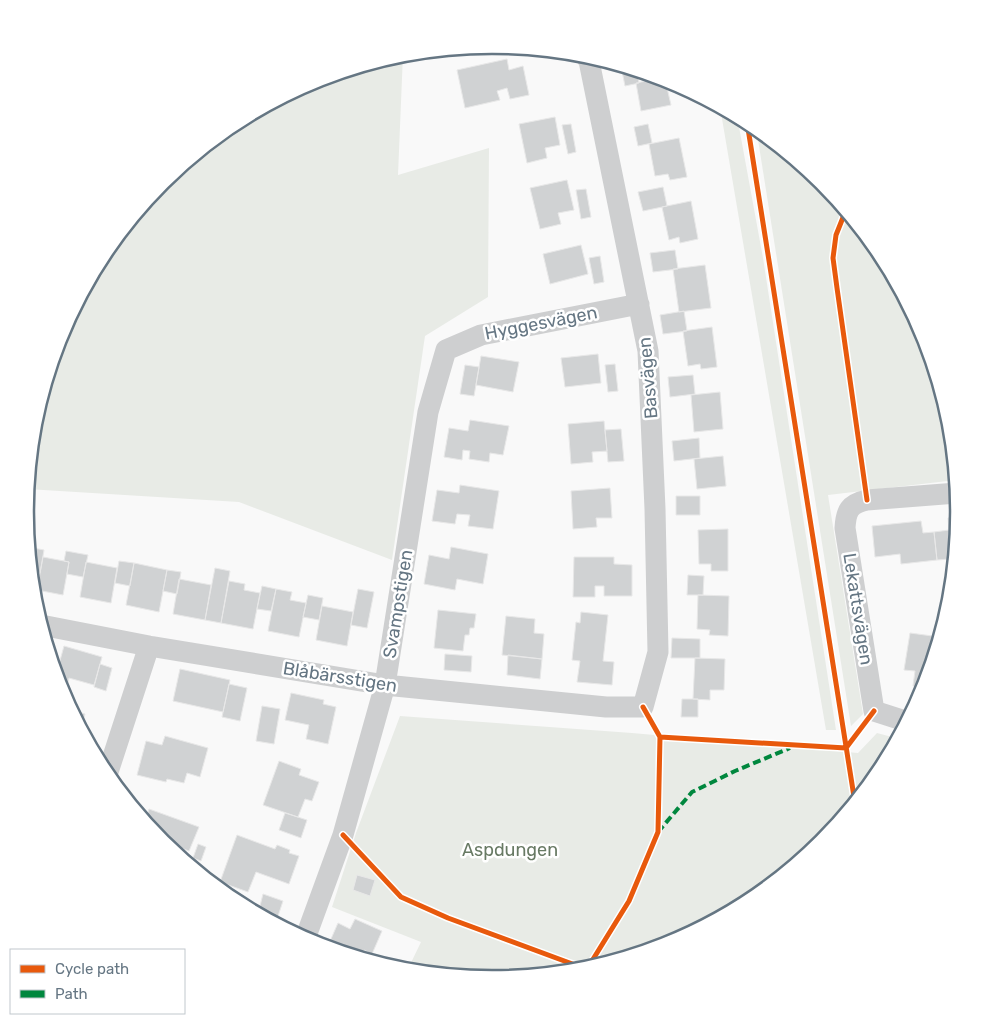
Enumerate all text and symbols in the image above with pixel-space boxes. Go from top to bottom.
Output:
street label: Hyggesvägen [483,301,599,345]
street label: Basvägen [633,336,663,420]
street label: Svampstigen [379,548,417,660]
street label: Lekattsvägen [838,551,878,667]
street label: Blåbärsstigen [281,657,399,697]
park label: Aspdungen [462,839,558,861]
legend [10,949,185,1014]
text: Cycle path [55,960,129,978]
text: Path [55,985,88,1003]

